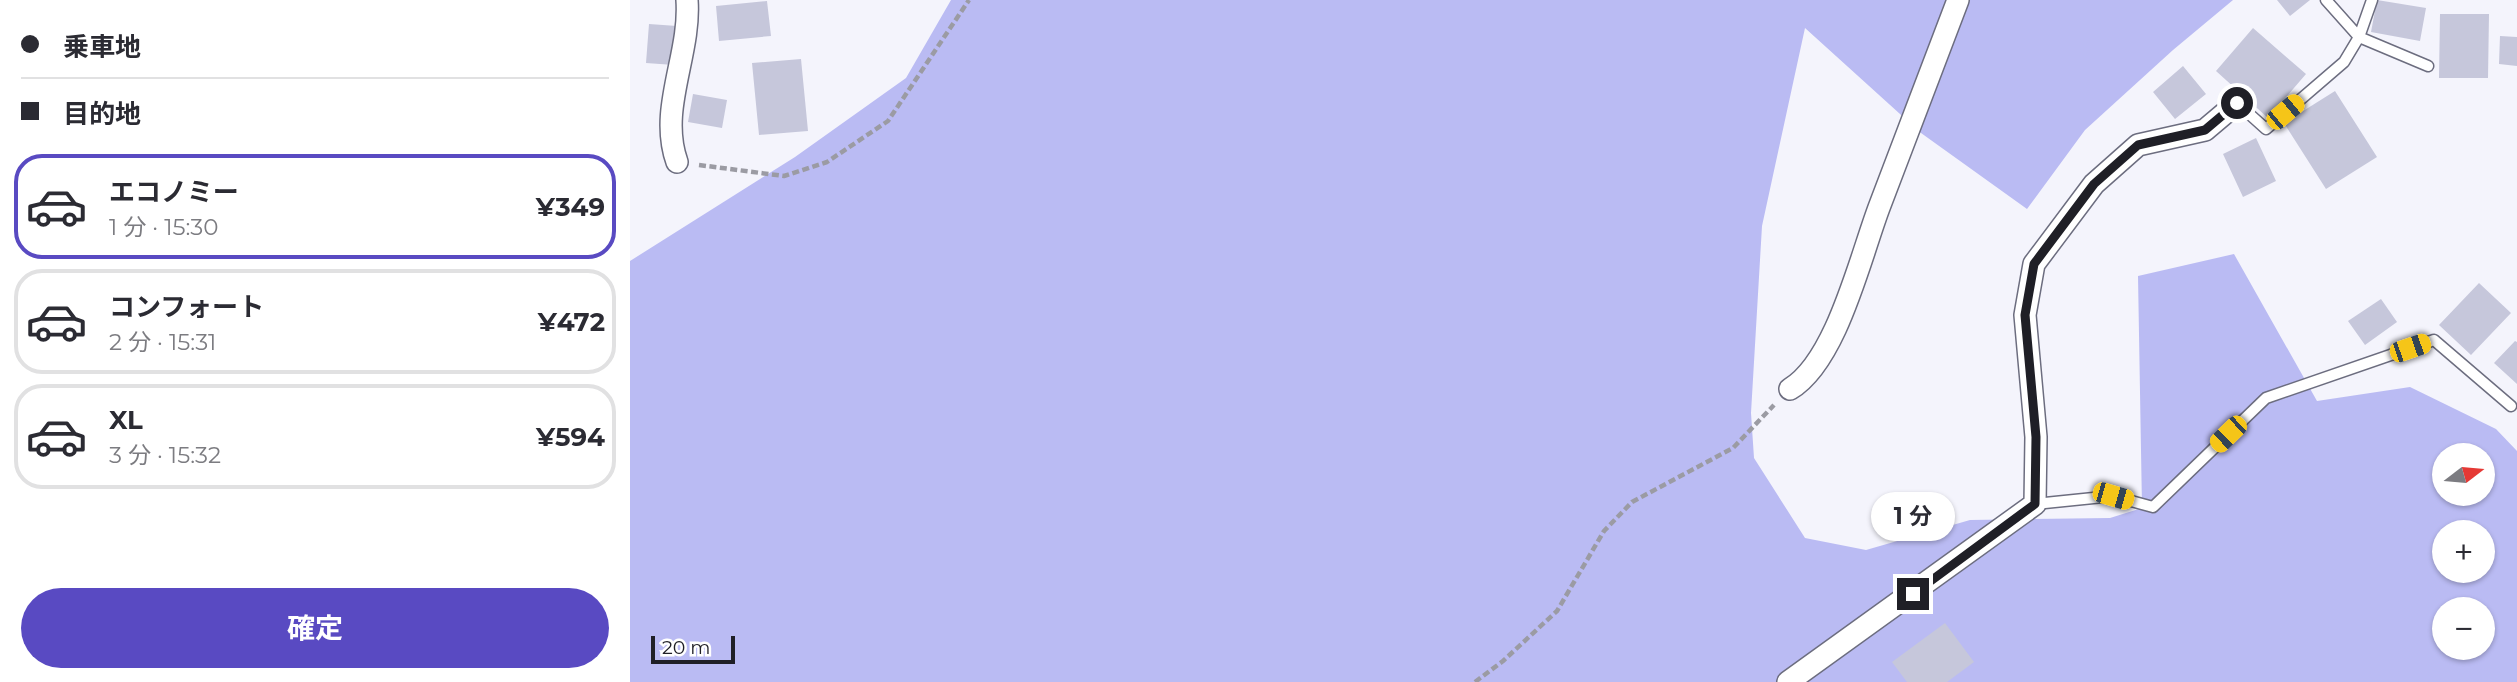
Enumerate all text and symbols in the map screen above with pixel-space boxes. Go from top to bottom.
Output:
text: 乗車地 [63,31,141,63]
route start [2221,87,2253,119]
car [2263,90,2308,134]
text: 目的地 [63,98,141,130]
icon: car [25,175,88,238]
text: エコノミー [109,176,239,208]
text: ¥349 [536,191,605,223]
text: 1 分 · 15:30 [109,213,219,241]
icon: car [25,290,88,353]
text: コンフォート [109,291,264,323]
text: ¥472 [538,306,605,338]
text: 2 分 · 15:31 [109,328,216,356]
car [2387,331,2434,365]
text: XL [109,404,143,436]
icon: car [25,405,88,468]
car [2206,412,2251,456]
text: ¥594 [536,421,605,453]
text: 3 分 · 15:32 [109,441,221,469]
north arrow [2432,443,2496,506]
map controls [2432,443,2495,660]
car [2090,480,2137,512]
callout: 1 分 [1871,492,1955,542]
text: 1 分 [1894,502,1932,530]
button: + [2432,520,2495,583]
route end [1897,578,1929,610]
button: 確定 [21,588,609,668]
button: − [2432,597,2495,660]
scale bar [651,633,735,665]
text: 20 m [662,636,710,659]

